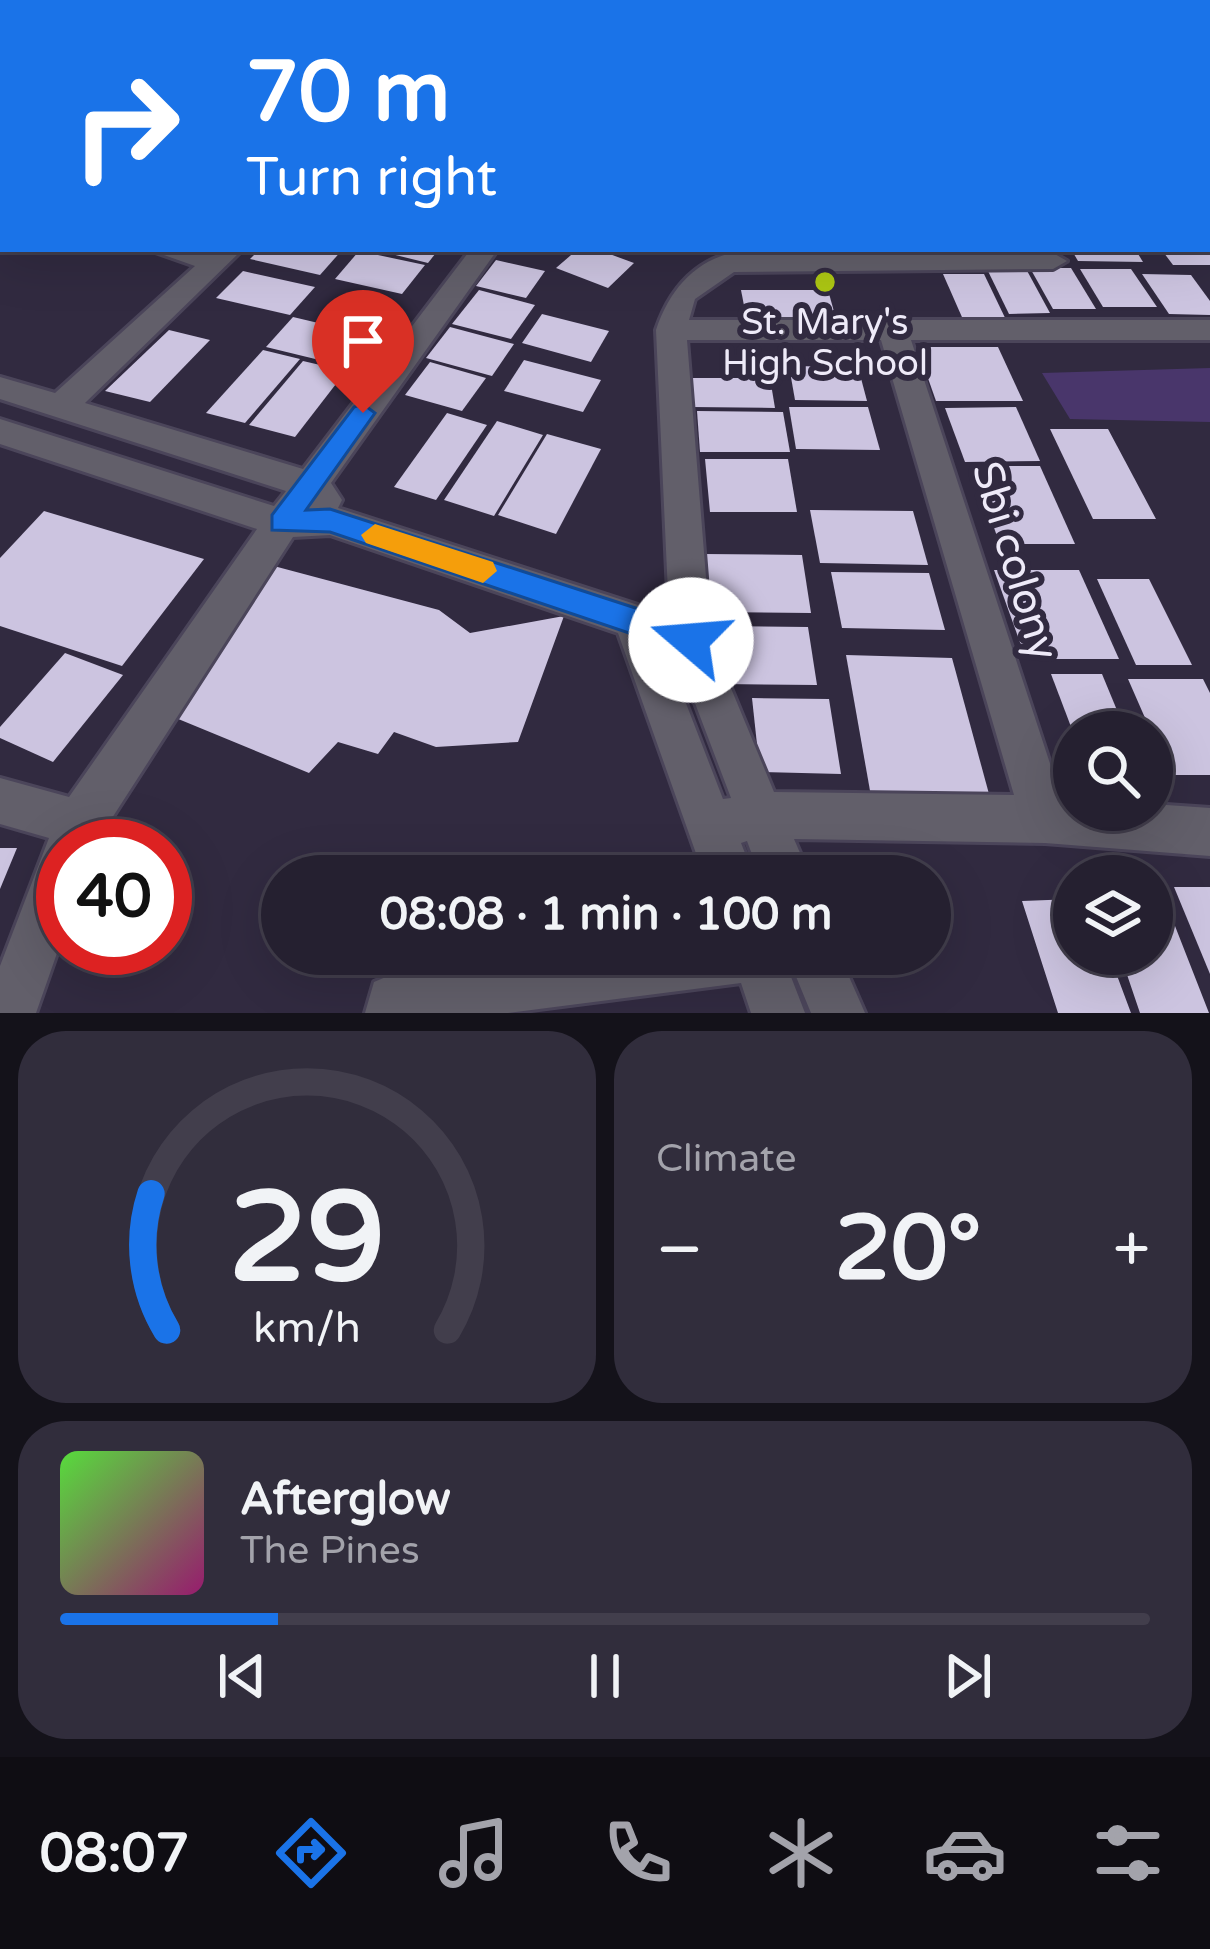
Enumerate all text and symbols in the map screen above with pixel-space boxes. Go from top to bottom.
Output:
text: 70 m [246,43,450,144]
icon: right [48,48,204,204]
text: Turn right [246,145,497,210]
marker: St. Mary's High School [812,269,838,295]
pin [312,290,414,413]
place label: St. Mary's High School [722,301,928,385]
icon: arrive [330,308,396,374]
street label: Sbi colony [961,456,1069,666]
position arrow [628,577,754,703]
map controls [1053,711,1173,975]
button: search [1053,711,1173,831]
speed limit sign: 40 [36,819,192,975]
button: layers [1053,855,1173,975]
text: 08:08 · 1 min · 100 m [380,888,832,942]
text: Climate [656,1135,796,1182]
text: 29 [229,1164,385,1315]
text: 20° [834,1195,981,1304]
text: − [656,1210,703,1290]
text: + [1113,1210,1150,1290]
text: km/h [253,1303,361,1354]
text: Afterglow [240,1473,451,1527]
text: The Pines [240,1527,420,1574]
icon: previous [209,1643,275,1709]
icon: pause [572,1643,638,1709]
icon: next [935,1643,1001,1709]
icon: directions [269,1811,353,1895]
icon: music [432,1811,516,1895]
icon: phone [596,1811,680,1895]
icon: climate [759,1811,843,1895]
icon: car [923,1811,1007,1895]
icon: filters [1086,1811,1170,1895]
text: 08:07 [40,1821,189,1886]

